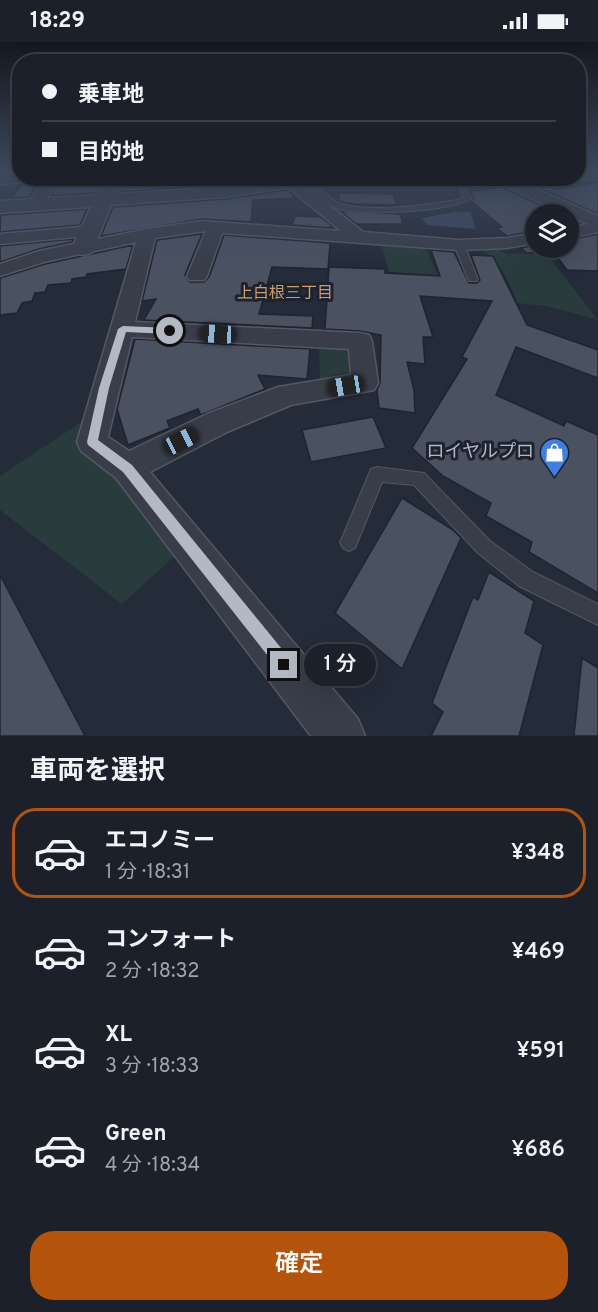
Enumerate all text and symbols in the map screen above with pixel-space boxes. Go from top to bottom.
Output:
text: 18:29 [30,8,85,35]
text: 乗車地 [78,82,144,109]
text: 目的地 [78,140,144,167]
map controls [525,204,579,258]
button: layers [525,204,579,258]
district label: 上白根三丁目 [237,284,333,304]
route start [156,317,183,344]
car [200,324,236,344]
car [327,374,365,398]
car [161,425,201,457]
shop icon: ロイヤルプロ [539,436,571,478]
place label: ロイヤルプロ [427,441,534,464]
callout: 1 分 [305,644,377,686]
route end [270,651,297,678]
text: 1 分 [324,652,356,678]
text: 車両を選択 [30,755,165,789]
icon: car [33,826,87,880]
text: エコノミー [105,828,215,855]
text: ¥348 [511,840,565,867]
text: 1 分 · 18:31 [105,860,190,886]
icon: car [33,925,87,979]
text: コンフォート [105,927,236,954]
text: ¥469 [511,939,565,966]
text: 2 分 · 18:32 [105,959,199,985]
text: XL [105,1022,132,1049]
icon: car [33,1024,87,1078]
text: ¥591 [517,1038,565,1065]
text: 3 分 · 18:33 [105,1054,199,1080]
text: Green [105,1121,167,1148]
icon: car [33,1123,87,1177]
text: ¥686 [511,1137,565,1164]
text: 4 分 · 18:34 [105,1153,200,1179]
button: 確定 [30,1231,568,1300]

